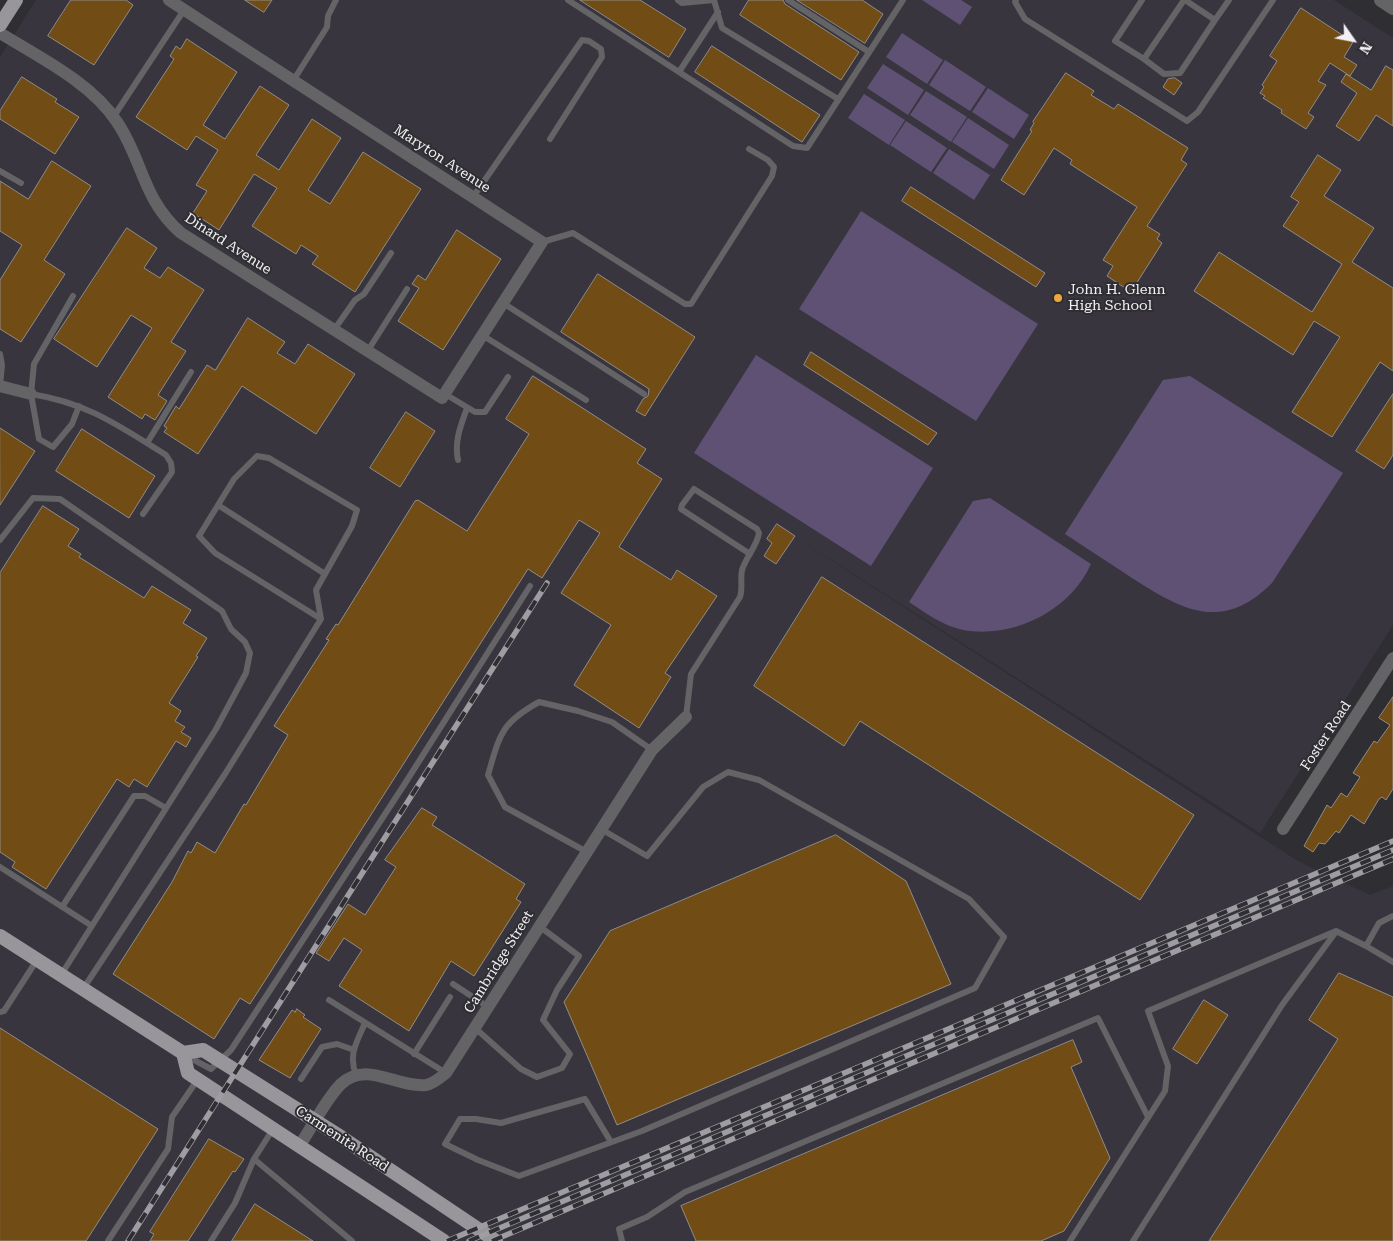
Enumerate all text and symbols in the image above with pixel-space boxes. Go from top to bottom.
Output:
north arrow [1328,15,1378,65]
text: N [1356,39,1375,57]
street label: Maryton Avenue [390,121,494,197]
street label: Dinard Avenue [181,210,275,278]
place label: John H. Glenn High School [1068,282,1166,314]
marker: John H. Glenn High School [1052,292,1064,304]
street label: Foster Road [1297,698,1355,774]
street label: Cambridge Street [461,908,537,1016]
street label: Carmenita Road [292,1103,392,1175]

